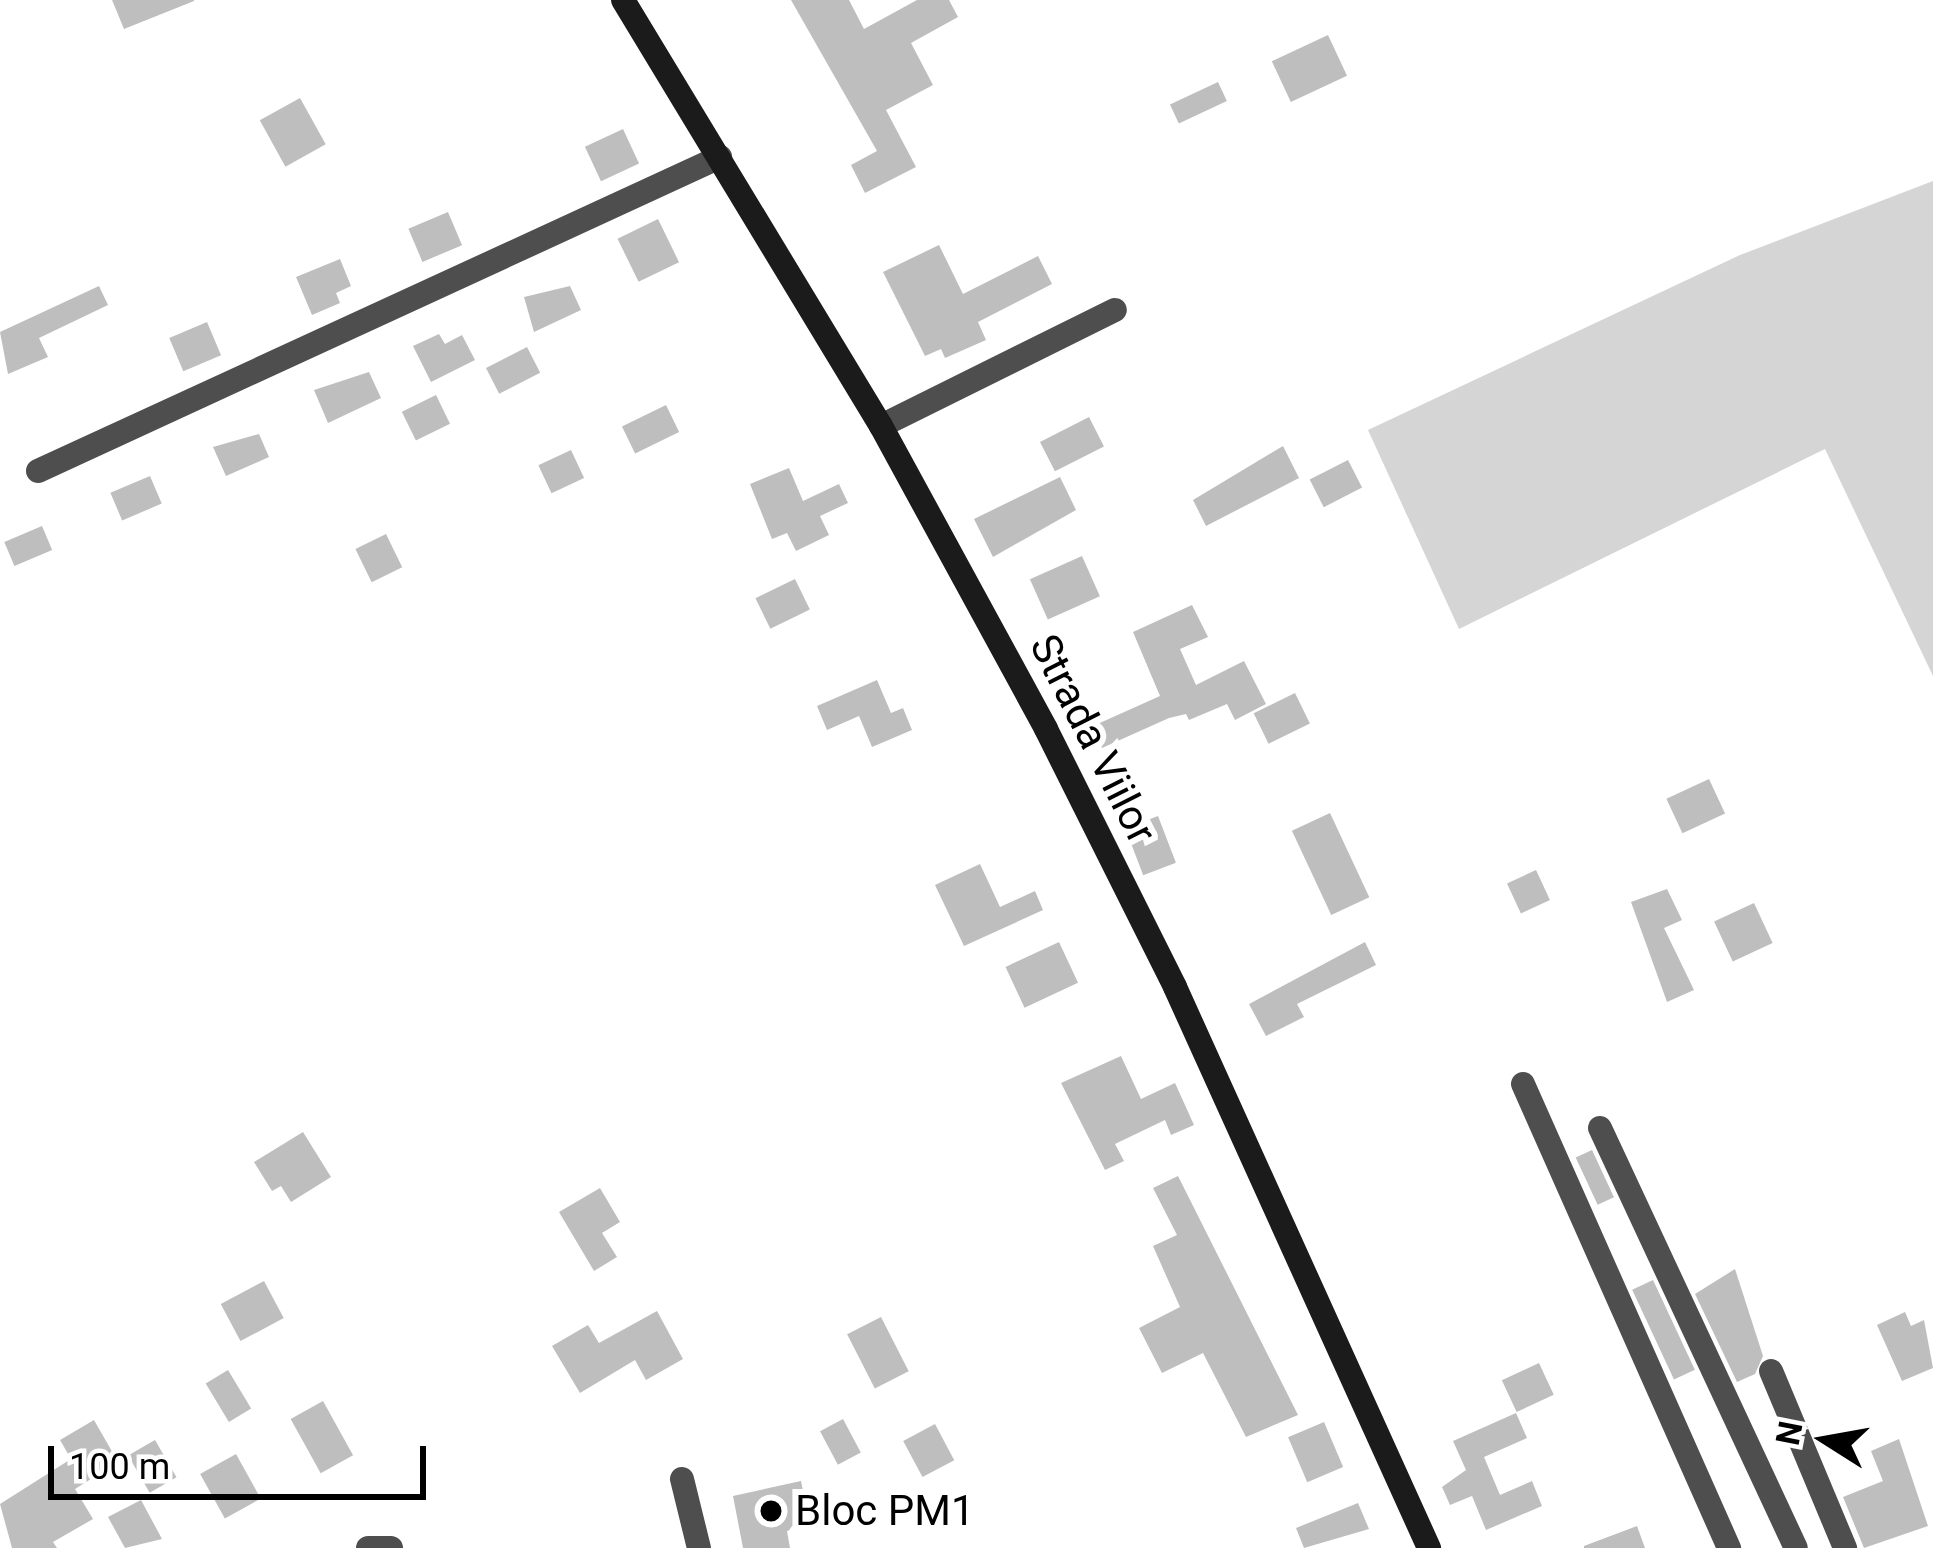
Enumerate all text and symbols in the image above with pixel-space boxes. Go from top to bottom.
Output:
street label: Strada Viilor [1019,626,1167,852]
north arrow [1765,1380,1885,1500]
text: N [1768,1418,1811,1448]
scale bar [54,1422,432,1496]
text: 100 m [69,1446,170,1488]
place label: Bloc PM1 [795,1486,975,1536]
marker: Bloc PM1 [758,1498,784,1524]

